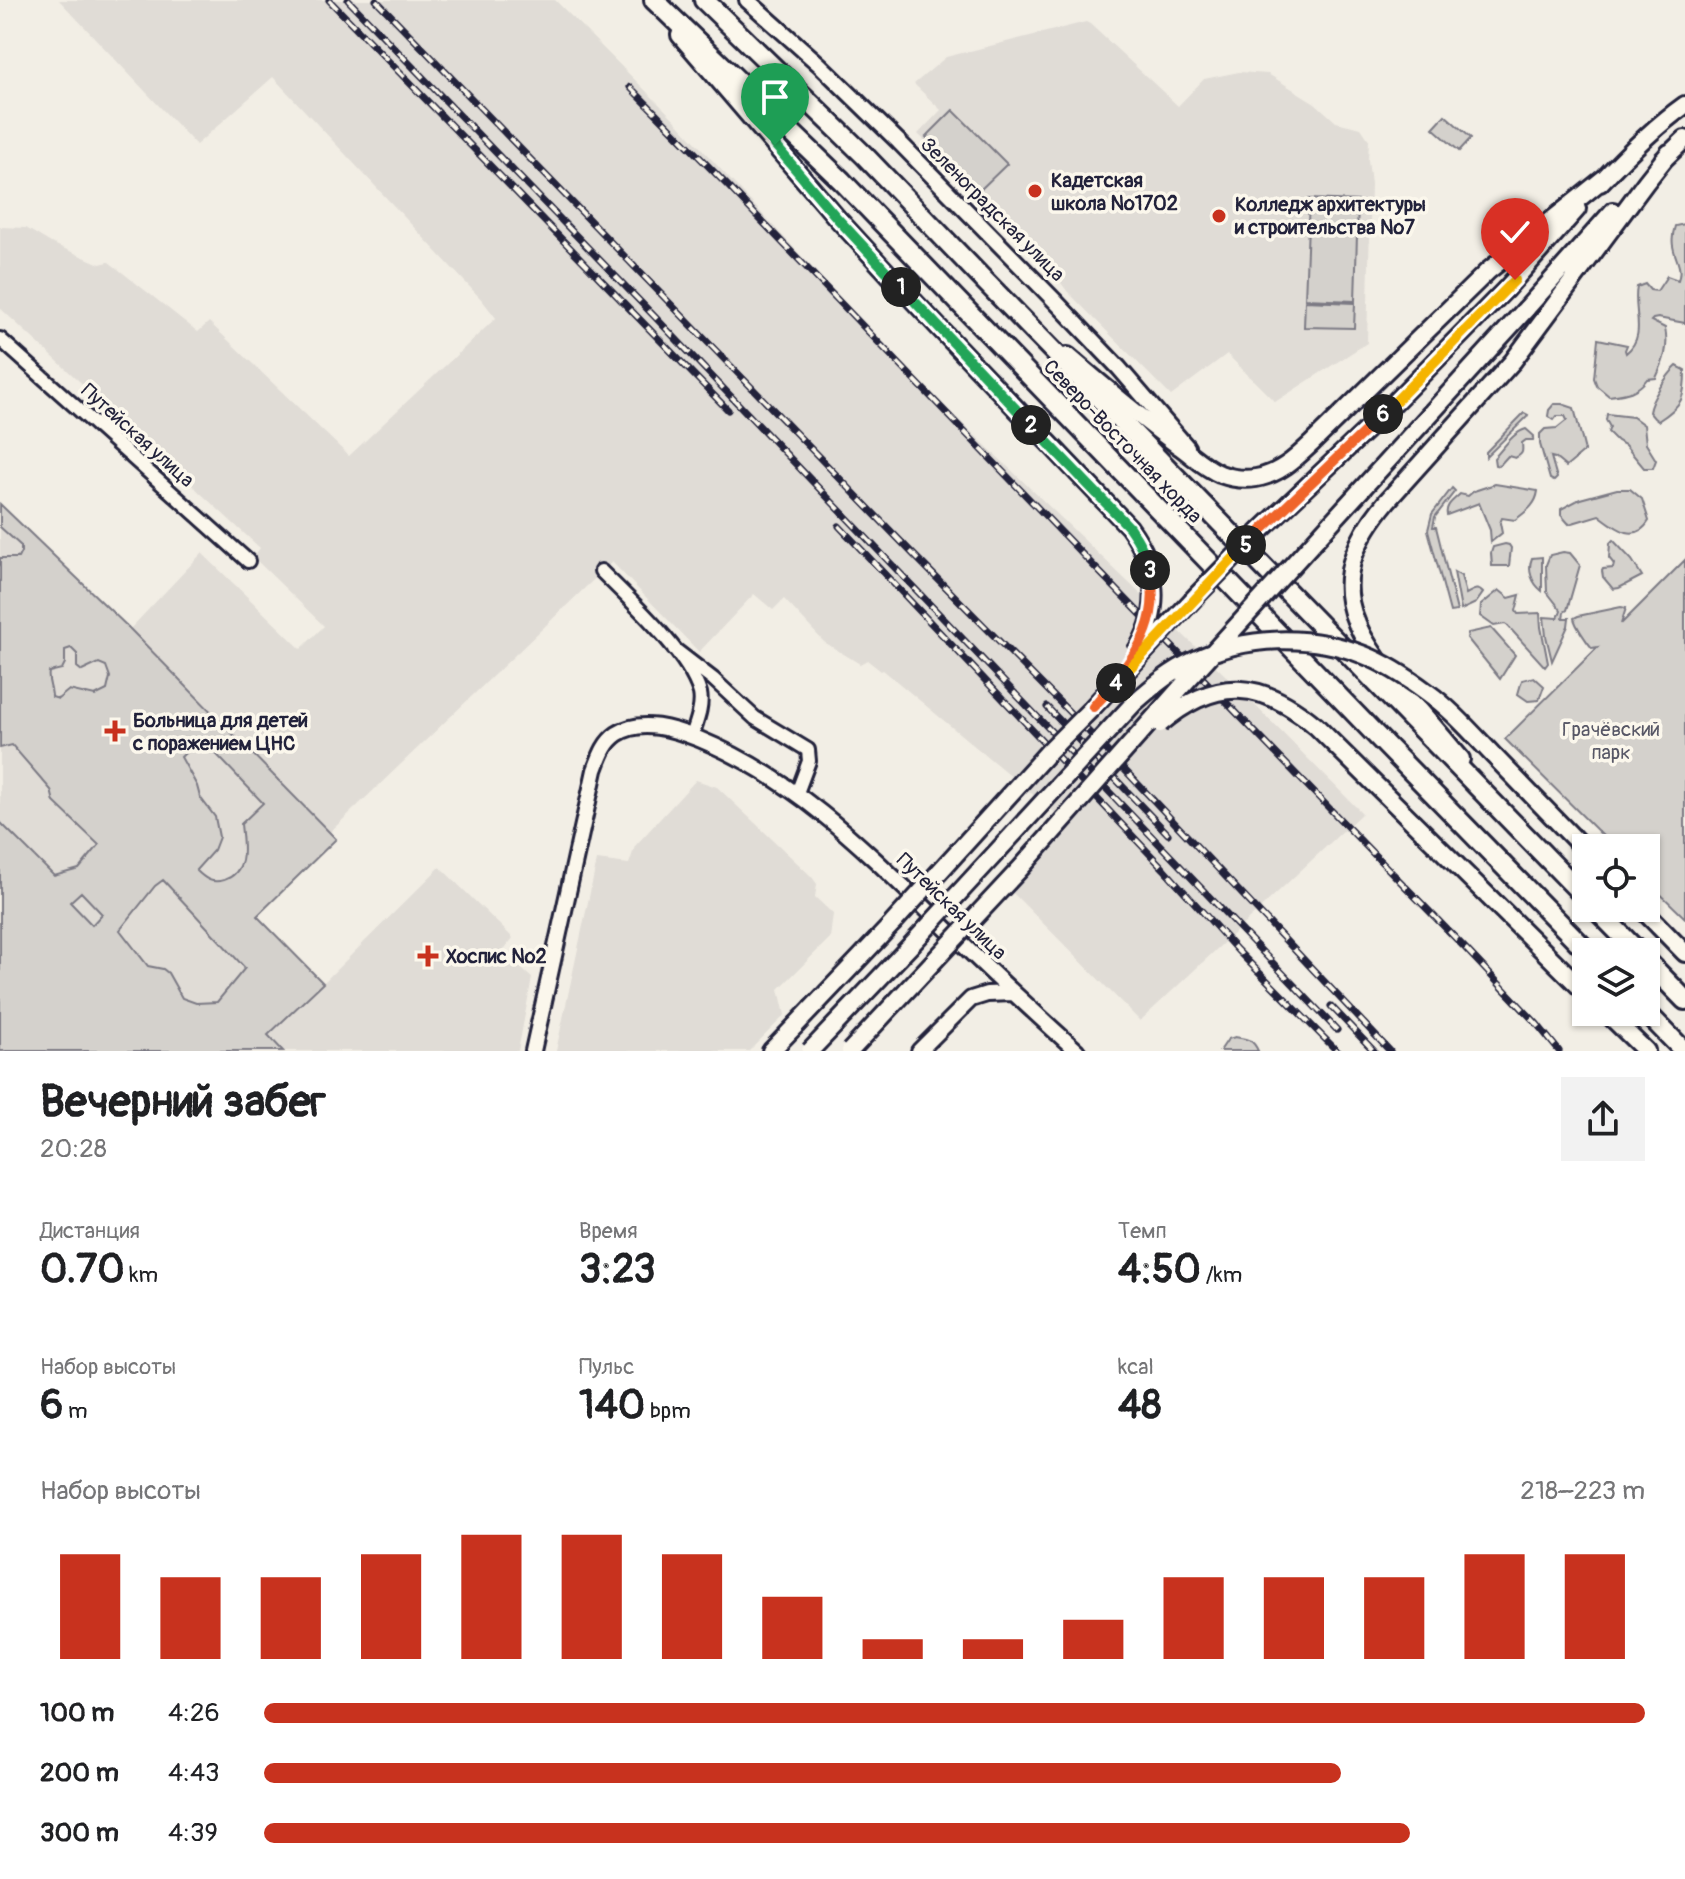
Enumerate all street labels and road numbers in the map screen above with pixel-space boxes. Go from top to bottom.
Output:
street label: Зеленоградская улица [915,132,1070,287]
street label: Северо-Восточная хорда [1038,354,1207,528]
street label: Путейская улица [76,378,199,493]
street label: Путейская улица [891,848,1012,965]

